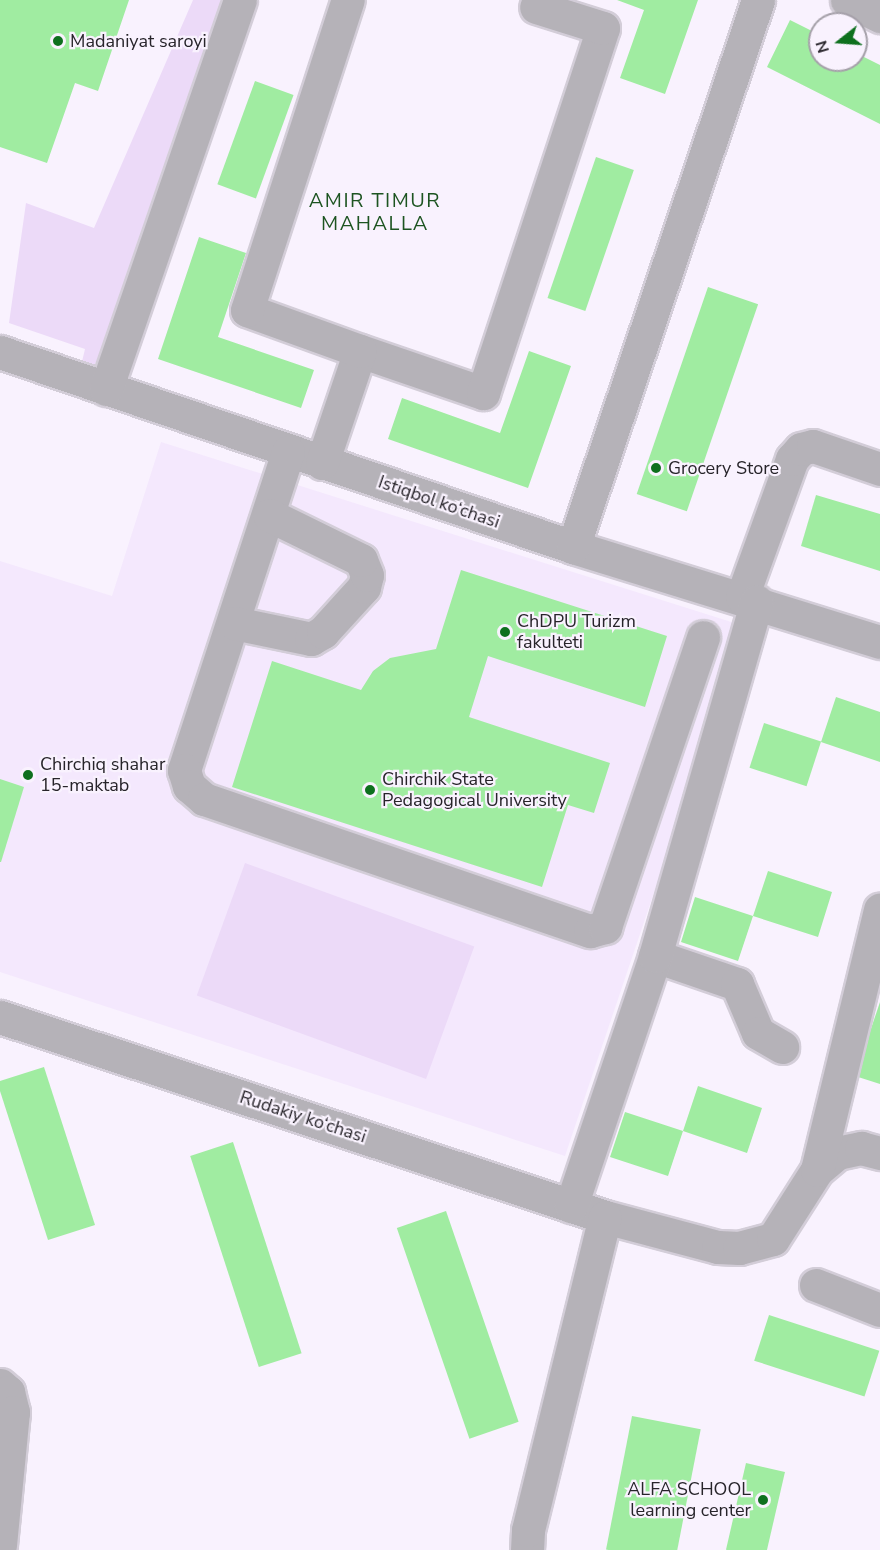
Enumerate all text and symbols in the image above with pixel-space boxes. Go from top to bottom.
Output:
north arrow [808,12,868,72]
place label: Madaniyat saroyi [70,30,207,52]
marker: Madaniyat saroyi [51,34,65,48]
text: N [810,38,835,56]
district label: AMIR TIMUR MAHALLA [309,188,441,235]
place label: Grocery Store [668,457,779,479]
marker: Grocery Store [649,461,663,475]
street label: Istiqbol ko‘chasi [375,471,503,533]
place label: ChDPU Turizm fakulteti [517,611,636,654]
marker: ChDPU Turizm fakulteti [498,625,512,639]
place label: Chirchiq shahar 15-maktab [40,754,165,796]
marker: Chirchiq shahar 15-maktab [21,768,35,782]
place label: Chirchik State Pedagogical University [382,769,567,812]
marker: Chirchik State Pedagogical University [363,783,377,797]
street label: Rudakiy ko‘chasi [237,1086,369,1148]
place label: ALFA SCHOOL learning center [627,1479,751,1522]
marker: ALFA SCHOOL learning center [756,1493,770,1507]

